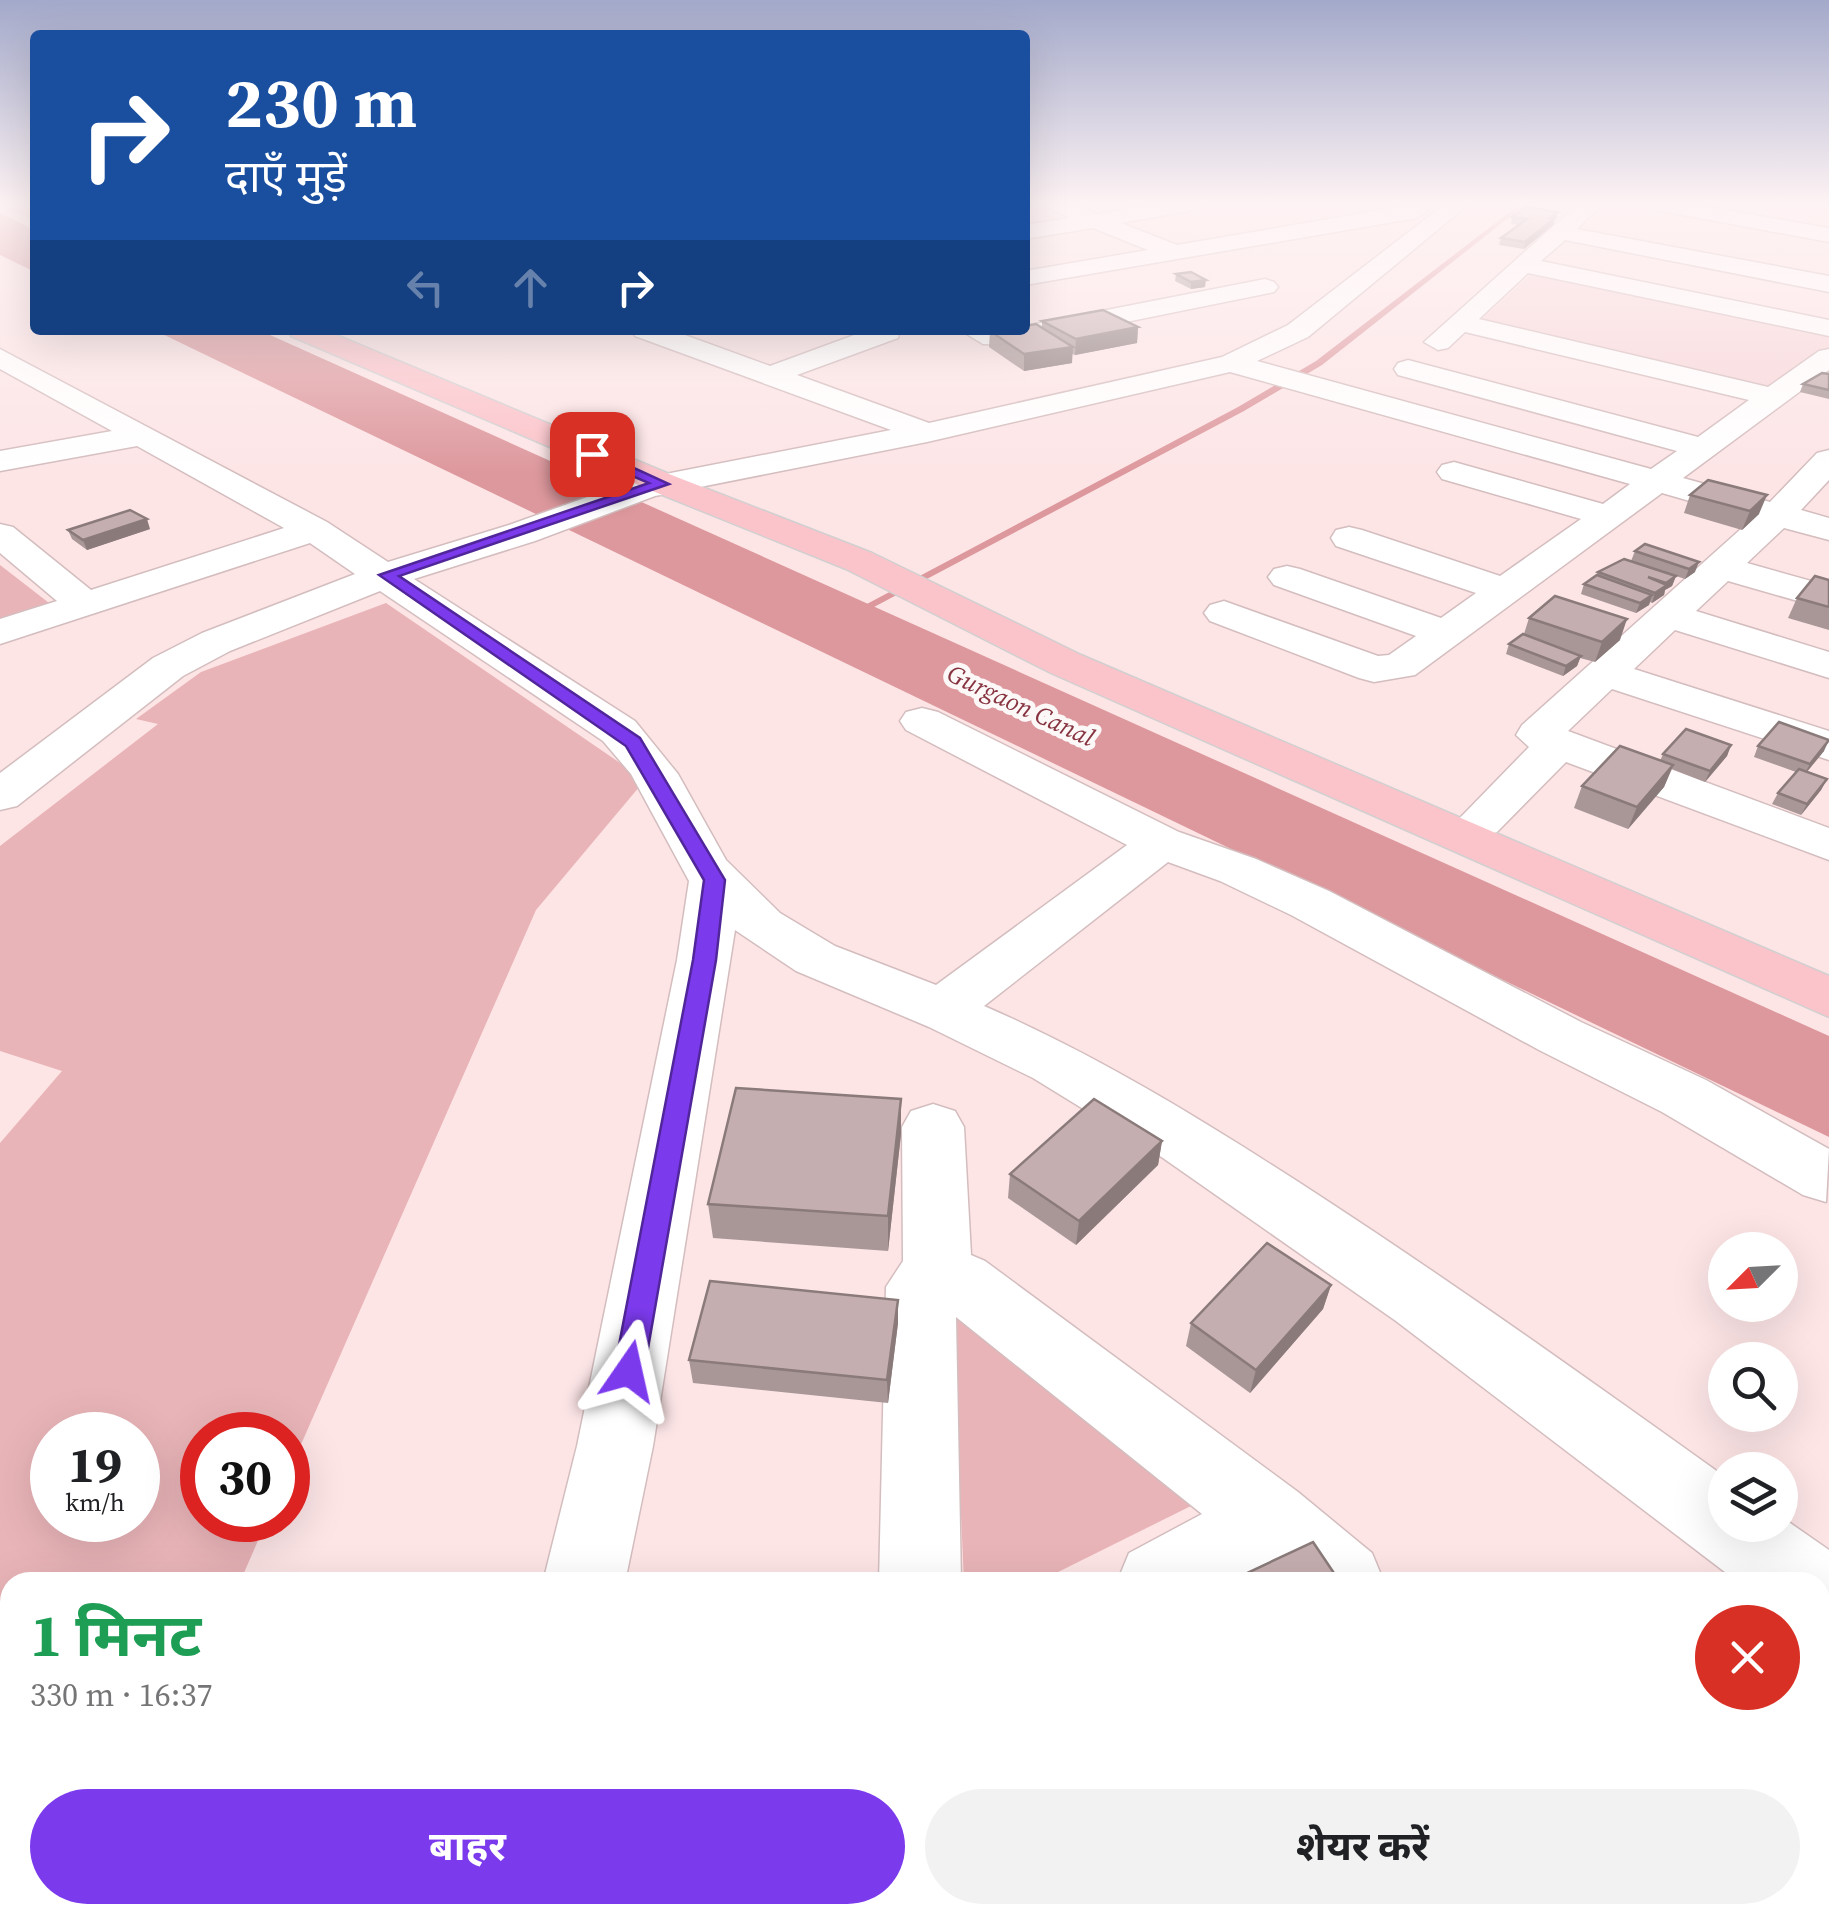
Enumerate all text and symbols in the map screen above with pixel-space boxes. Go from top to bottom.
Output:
text: 230 m [225,54,417,150]
icon: right [60,70,190,200]
text: दाएँ मुड़ें [225,145,347,207]
icon: left [398,260,453,315]
icon: ahead [503,260,558,315]
icon: right [608,260,663,315]
pin [550,412,635,497]
icon: arrive [565,427,620,482]
water label: Gurgaon Canal [942,656,1100,754]
north arrow [1708,1232,1798,1322]
map controls [1708,1232,1798,1542]
position arrow [577,1319,681,1423]
button: search [1708,1342,1798,1432]
speed limit sign: 30 [180,1412,310,1542]
text: 19 [68,1430,122,1499]
button: layers [1708,1452,1798,1542]
text: km/h [65,1485,125,1519]
text: 1 मिनट [30,1594,201,1676]
button: close [1695,1605,1800,1710]
text: 330 m · 16:37 [30,1673,212,1717]
button: बाहर [30,1789,905,1904]
button: शेयर करें [925,1789,1800,1904]

